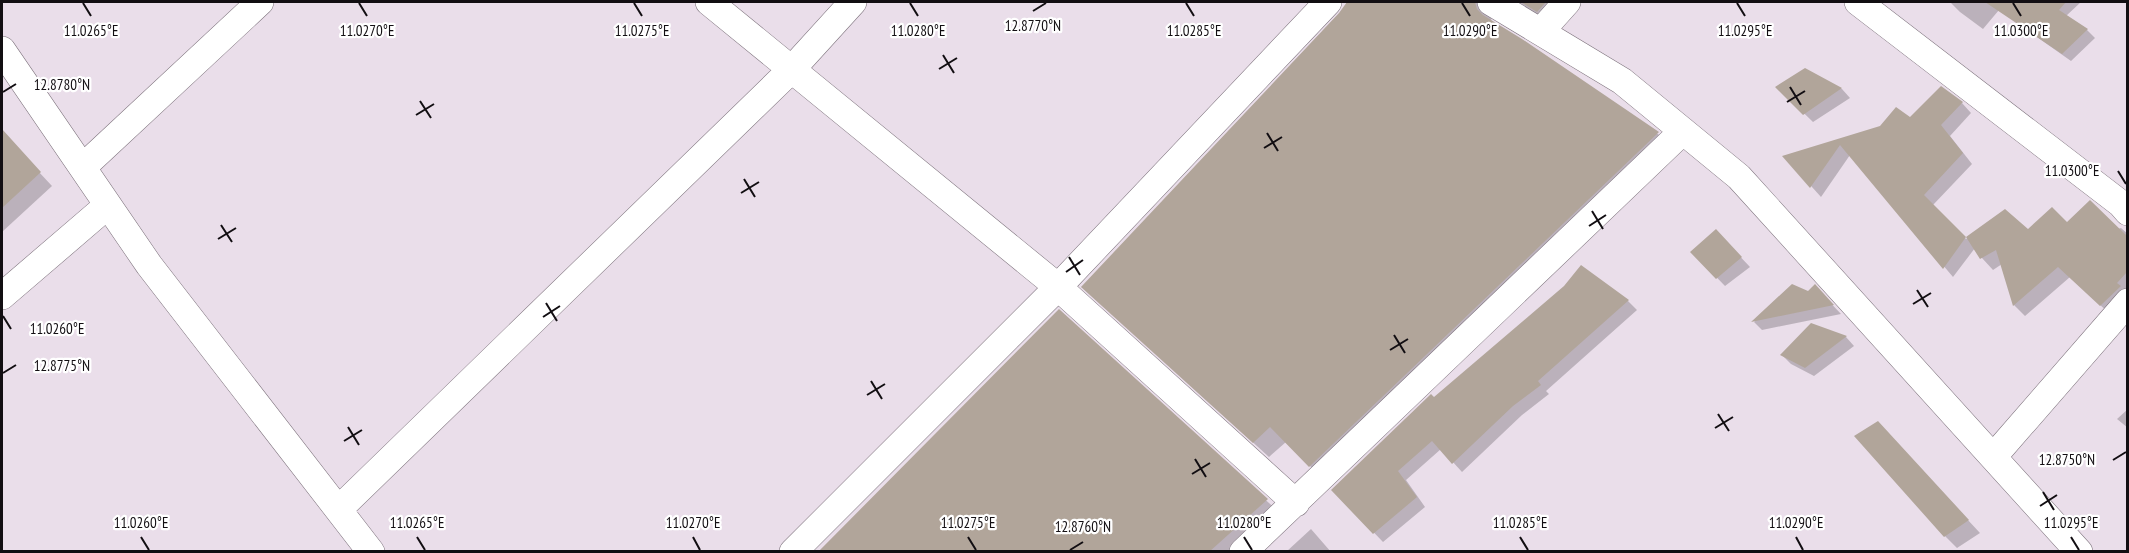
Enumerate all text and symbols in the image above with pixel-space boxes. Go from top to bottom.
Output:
text: 12.8770°N [1005,16,1061,35]
text: 11.0265°E [64,21,118,40]
text: 11.0270°E [340,21,394,40]
text: 11.0275°E [615,21,669,40]
text: 11.0280°E [891,21,945,40]
text: 11.0285°E [1167,21,1221,40]
text: 11.0290°E [1443,21,1497,40]
text: 11.0295°E [1718,21,1772,40]
text: 11.0300°E [1994,21,2048,40]
text: 12.8780°N [34,75,90,94]
text: 11.0300°E [2045,161,2099,180]
text: 11.0260°E [30,319,84,338]
text: 12.8775°N [34,356,90,375]
text: 12.8750°N [2039,450,2095,469]
text: 11.0260°E [114,513,168,532]
text: 11.0265°E [390,513,444,532]
text: 11.0270°E [666,513,720,532]
text: 11.0275°E [941,513,995,532]
text: 11.0280°E [1217,513,1271,532]
text: 11.0285°E [1493,513,1547,532]
text: 11.0290°E [1769,513,1823,532]
text: 11.0295°E [2044,513,2098,532]
text: 12.8760°N [1055,517,1111,536]

